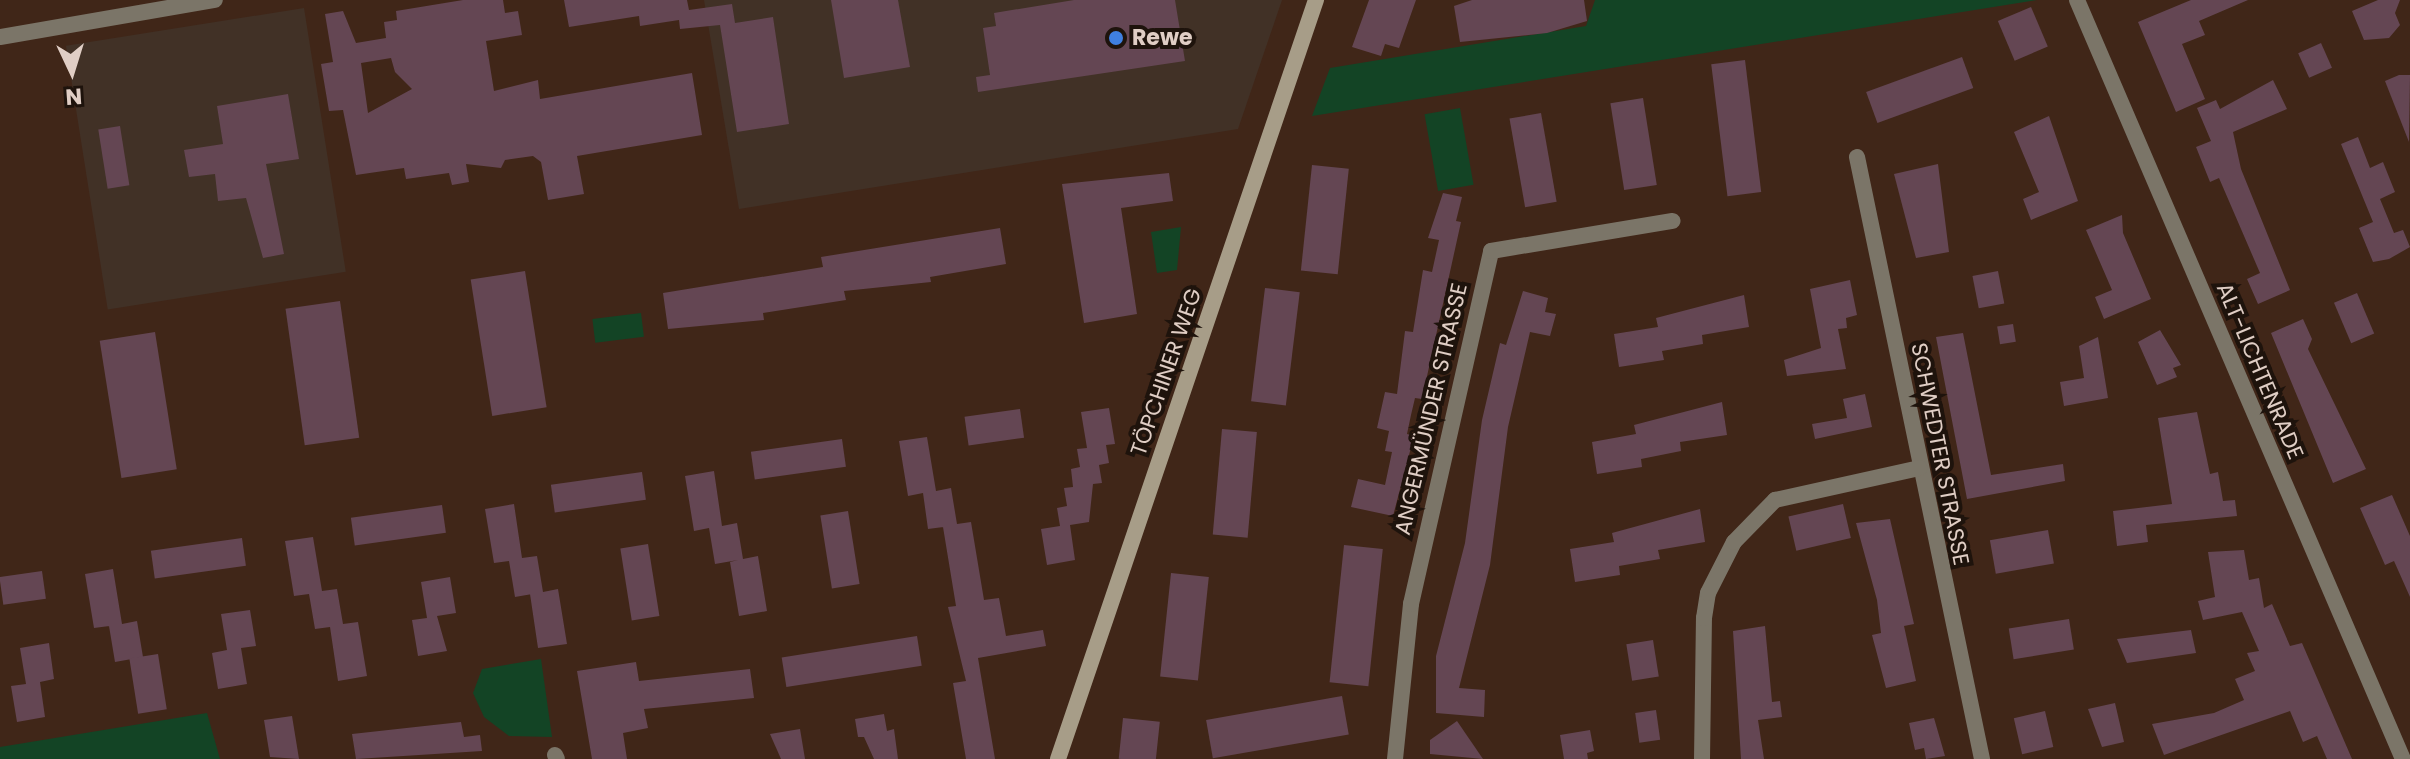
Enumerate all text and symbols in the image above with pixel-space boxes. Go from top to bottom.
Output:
place label: Rewe [1132,25,1192,51]
marker: Rewe [1107,29,1125,47]
north arrow [32,32,112,112]
text: N [64,80,83,112]
street label: ALT-LICHTENRADE [2211,279,2309,463]
street label: ANGERMÜNDER STRASSE [1389,281,1473,537]
street label: TÖPCHINER WEG [1125,285,1207,459]
street label: SCHWEDTER STRASSE [1905,341,1975,567]

